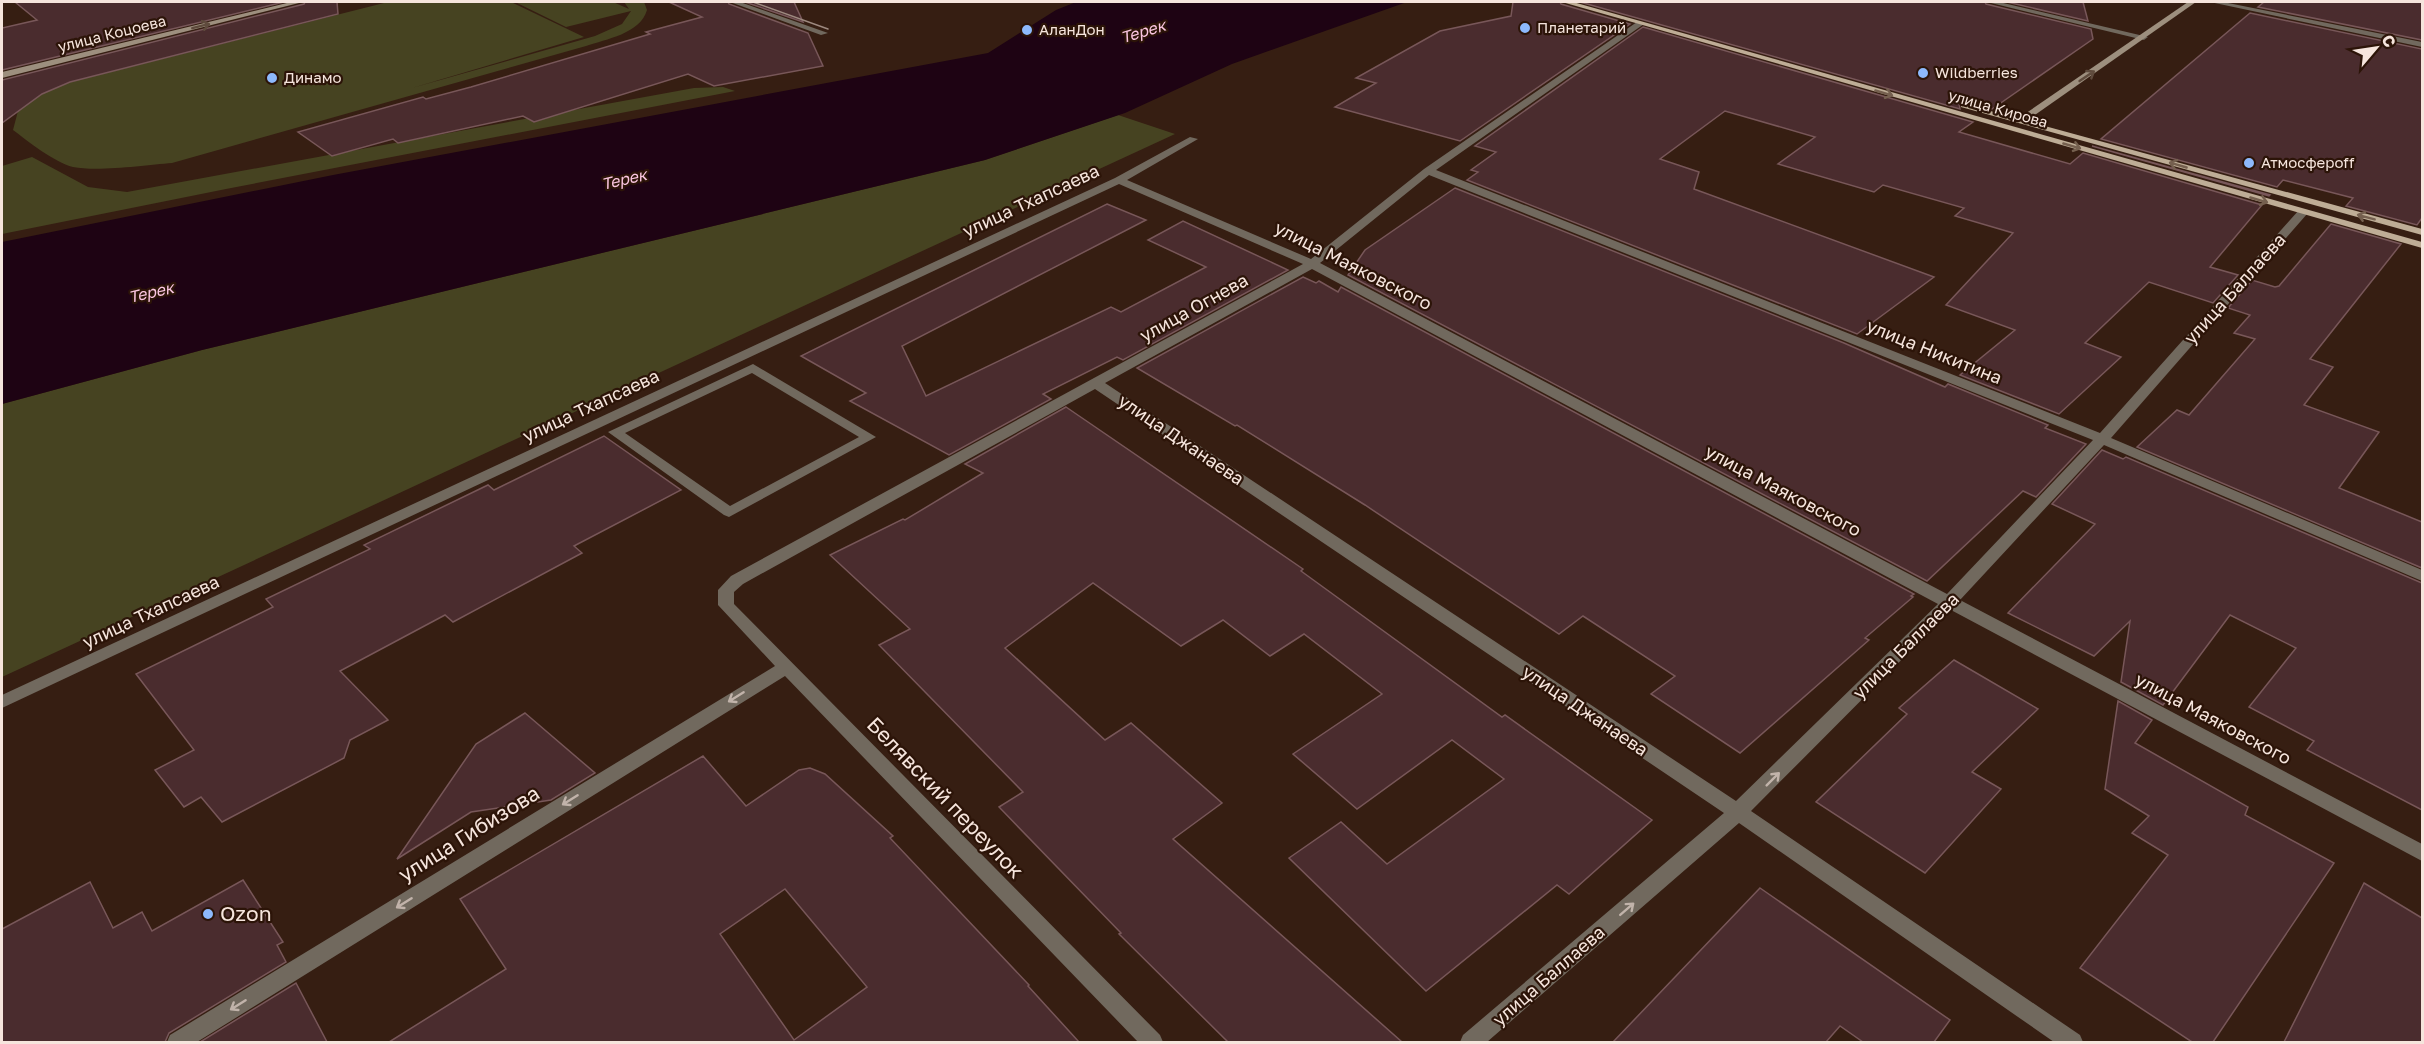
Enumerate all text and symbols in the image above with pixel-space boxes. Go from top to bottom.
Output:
street label: улица Коцоева [56,11,168,55]
water label: Терек [1118,14,1170,47]
place label: Планетарий [1537,18,1626,36]
north arrow [2346,18,2406,78]
one-way arrow [191,19,210,31]
place label: АланДон [1039,20,1105,38]
marker: Планетарий [1518,21,1532,35]
marker: АланДон [1020,23,1034,37]
text: С [2378,31,2401,51]
place label: Wildberries [1935,63,2018,81]
marker: Wildberries [1916,66,1930,80]
place label: Динамо [284,68,342,86]
one-way arrow [2078,69,2095,81]
marker: Динамо [265,71,279,85]
street label: улица Кирова [1947,85,2050,131]
one-way arrow [1874,88,1893,99]
one-way arrow [2062,141,2081,152]
place label: Атмосферoff [2261,153,2355,171]
marker: Атмосферoff [2242,156,2256,170]
street label: улица Тхапсаева [959,159,1102,241]
one-way arrow [2169,159,2188,170]
water label: Терек [599,164,650,194]
one-way arrow [2249,194,2268,206]
one-way arrow [2357,211,2376,222]
street label: улица Маяковского [1271,216,1436,314]
street label: улица Баллаева [2179,228,2290,348]
street label: улица Огнева [1135,268,1252,346]
water label: Терек [126,277,177,307]
street label: улица Никитина [1863,314,2005,388]
street label: улица Тхапсаева [519,364,662,446]
street label: улица Джанаева [1115,389,1249,489]
street label: улица Маяковского [1702,440,1865,541]
street label: улица Тхапсаева [79,570,222,652]
street label: улица Баллаева [1848,588,1963,703]
street label: улица Джанаева [1519,660,1653,760]
street label: улица Маяковского [2132,668,2295,769]
one-way arrow [728,692,745,704]
street label: Белявский переулок [862,711,1029,883]
one-way arrow [1765,771,1780,786]
street label: улица Гибизова [393,779,544,887]
one-way arrow [562,795,579,807]
one-way arrow [396,897,413,909]
place label: Ozon [220,900,272,926]
one-way arrow [1619,902,1634,916]
marker: Ozon [201,907,215,921]
street label: улица Баллаева [1488,921,1609,1030]
one-way arrow [230,999,247,1012]

